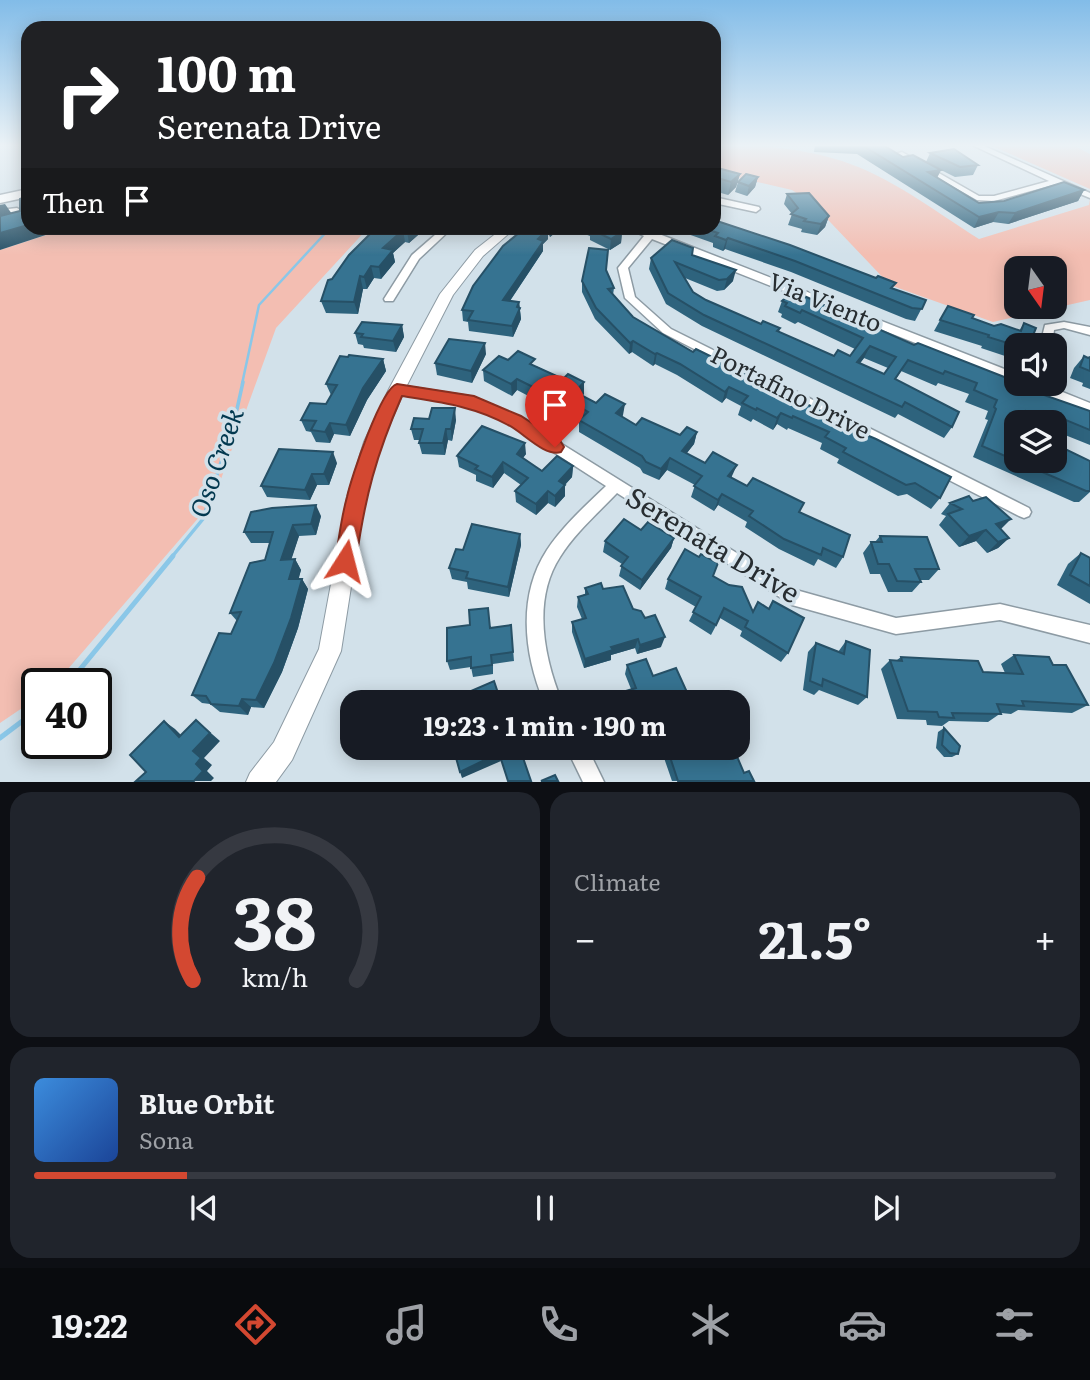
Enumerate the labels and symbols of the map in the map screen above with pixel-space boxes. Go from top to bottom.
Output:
north arrow [1004,256,1068,318]
street label: Via Viento [764,262,888,339]
street label: Portafino Drive [705,335,877,446]
pin [525,375,585,447]
water label: Oso Creek [178,401,252,522]
street label: Serenata Drive [619,475,809,612]
position arrow [308,524,382,598]
speed limit sign: 40 [21,668,112,759]

